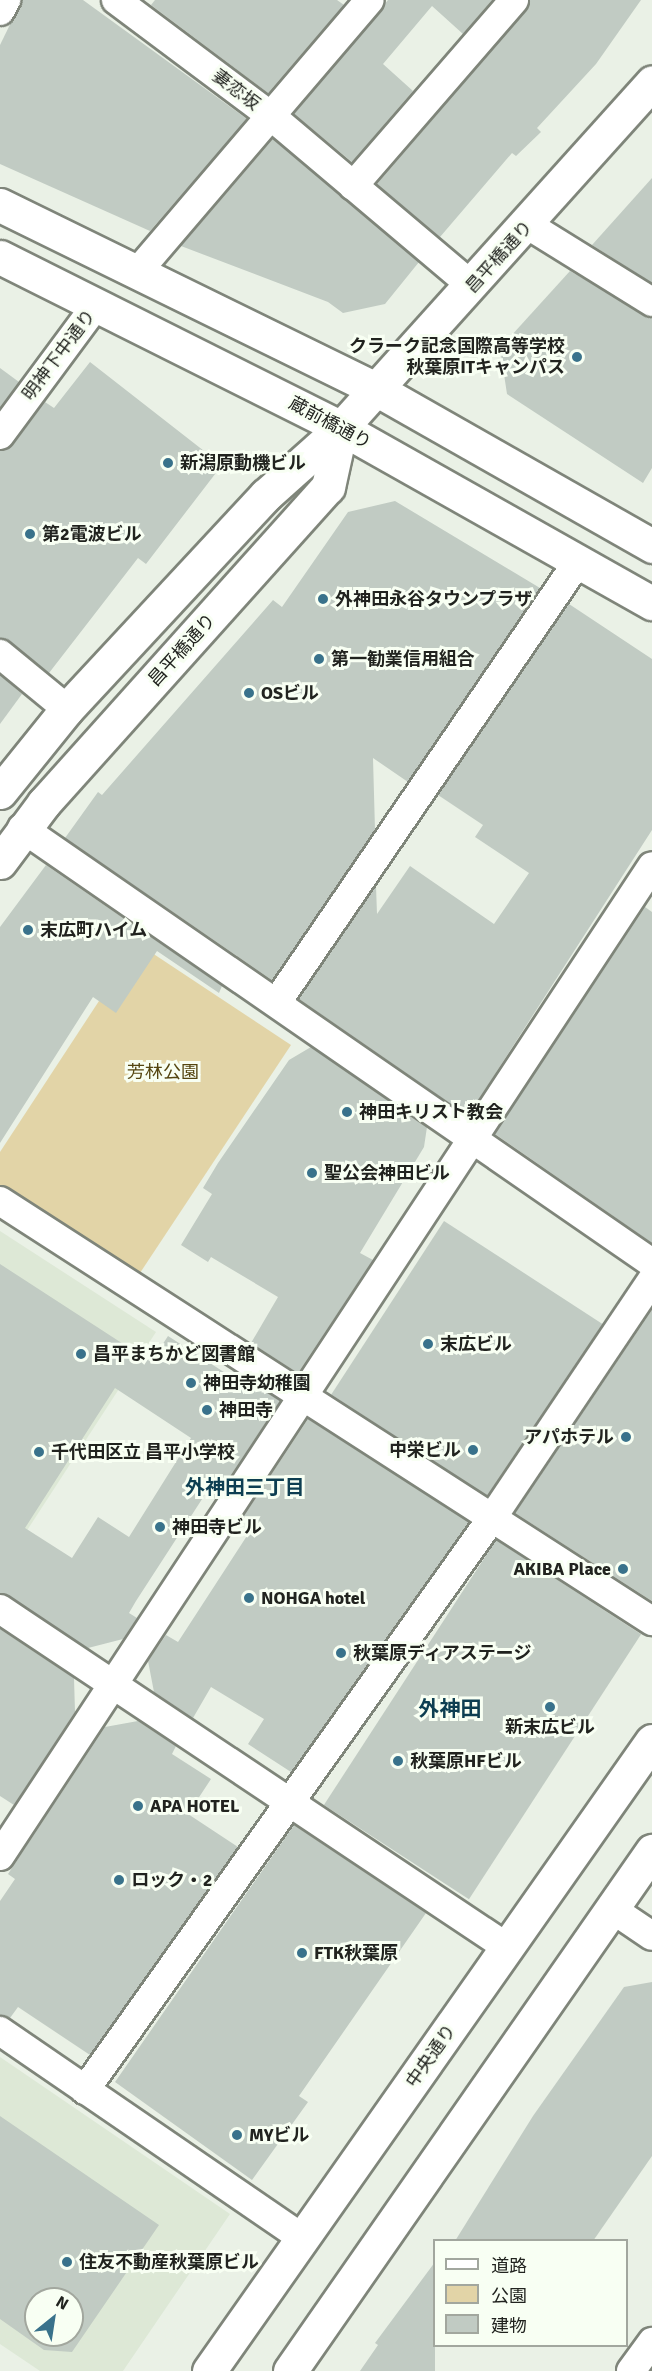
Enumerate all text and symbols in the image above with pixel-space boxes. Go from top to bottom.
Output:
street label: 妻恋坂 [208,65,264,115]
street label: 昌平橋通り [461,216,537,298]
street label: 明神下中通り [18,305,100,405]
place label: クラーク記念国際高等学校 秋葉原ITキャンパス [349,336,565,378]
marker: クラーク記念国際高等学校 秋葉原ITキャンパス [570,350,584,364]
street label: 蔵前橋通り [285,392,375,454]
place label: 新潟原動機ビル [180,452,306,474]
marker: 新潟原動機ビル [161,456,175,470]
place label: 第2電波ビル [42,523,142,545]
marker: 第2電波ビル [23,527,37,541]
place label: 外神田永谷タウンプラザ [335,588,533,610]
marker: 外神田永谷タウンプラザ [316,592,330,606]
street label: 昌平橋通り [144,609,220,691]
place label: 第一勧業信用組合 [331,648,475,670]
marker: 第一勧業信用組合 [312,652,326,666]
place label: OSビル [261,682,319,704]
marker: OSビル [242,686,256,700]
place label: 末広町ハイム [40,919,148,941]
marker: 末広町ハイム [21,923,35,937]
park label: 芳林公園 [127,1061,199,1083]
place label: 神田キリスト教会 [359,1101,503,1123]
marker: 神田キリスト教会 [340,1105,354,1119]
place label: 聖公会神田ビル [324,1162,450,1184]
marker: 聖公会神田ビル [305,1166,319,1180]
place label: 末広ビル [440,1333,512,1355]
marker: 末広ビル [421,1337,435,1351]
place label: 昌平まちかど図書館 [93,1343,255,1365]
marker: 昌平まちかど図書館 [74,1347,88,1361]
place label: 神田寺幼稚園 [203,1372,311,1394]
marker: 神田寺幼稚園 [184,1376,198,1390]
place label: 神田寺 [219,1399,273,1421]
marker: 神田寺 [200,1403,214,1417]
place label: アパホテル [524,1426,614,1448]
marker: アパホテル [619,1430,633,1444]
place label: 中栄ビル [389,1439,461,1461]
place label: 千代田区立 昌平小学校 [51,1441,235,1463]
marker: 中栄ビル [466,1443,480,1457]
marker: 千代田区立 昌平小学校 [32,1445,46,1459]
district label: 外神田三丁目 [185,1475,305,1499]
place label: 神田寺ビル [172,1516,262,1538]
marker: 神田寺ビル [153,1520,167,1534]
place label: AKIBA Place [513,1558,611,1580]
marker: AKIBA Place [616,1562,630,1576]
place label: NOHGA hotel [261,1587,365,1609]
marker: NOHGA hotel [242,1591,256,1605]
place label: 秋葉原ディアステージ [353,1642,533,1664]
marker: 秋葉原ディアステージ [334,1646,348,1660]
district label: 外神田 [419,1696,481,1722]
marker: 新末広ビル [543,1700,557,1714]
place label: 新末広ビル [505,1716,595,1738]
place label: 秋葉原HFビル [410,1750,522,1772]
marker: 秋葉原HFビル [391,1754,405,1768]
place label: APA HOTEL [150,1795,239,1817]
marker: APA HOTEL [131,1799,145,1813]
place label: ロック・2 [131,1869,212,1891]
marker: ロック・2 [112,1873,126,1887]
place label: FTK秋葉原 [314,1942,398,1964]
marker: FTK秋葉原 [295,1946,309,1960]
street label: 中央通り [402,2020,460,2092]
place label: MYビル [249,2124,309,2146]
marker: MYビル [230,2128,244,2142]
legend [433,2239,628,2347]
place label: 住友不動産秋葉原ビル [79,2251,259,2273]
marker: 住友不動産秋葉原ビル [60,2255,74,2269]
text: 道路 [491,2255,527,2277]
text: 公園 [491,2285,527,2307]
north arrow [24,2287,84,2347]
text: N [52,2292,72,2315]
text: 建物 [491,2315,527,2337]

